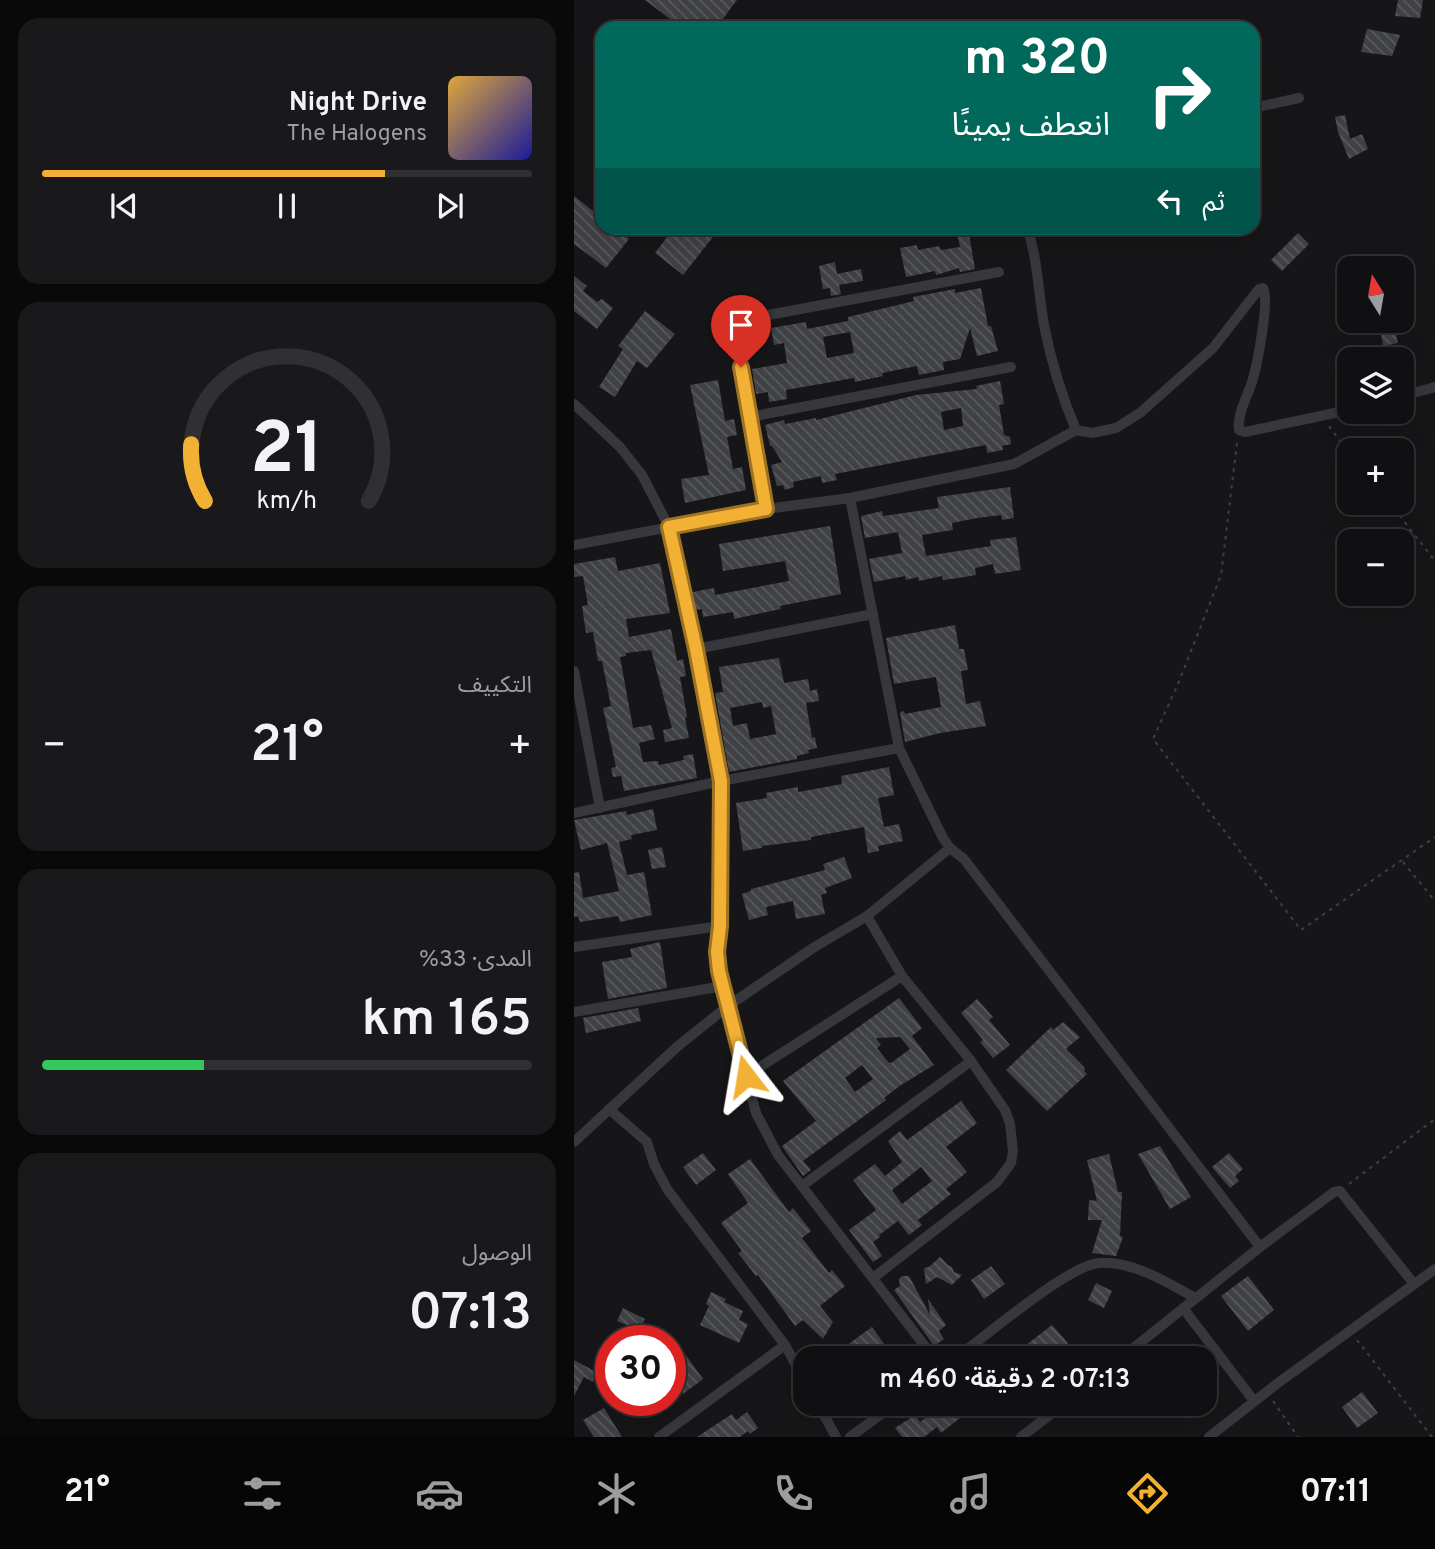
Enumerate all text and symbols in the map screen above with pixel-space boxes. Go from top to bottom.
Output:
text: 320 m [964,30,1110,92]
icon: right [1134,49,1225,140]
text: Night Drive [289,87,427,120]
text: انعطف يمينًا [951,107,1110,147]
text: The Halogens [287,120,427,149]
icon: left [1151,182,1189,220]
icon: previous [105,187,143,225]
icon: pause [268,187,306,225]
icon: next [431,187,469,225]
text: ثم [1203,187,1225,220]
north arrow [1337,256,1414,332]
map controls [1337,256,1414,606]
pin [711,295,771,367]
icon: arrive [722,306,760,344]
button: layers [1337,347,1414,424]
text: 21 [250,407,324,499]
button: + [1337,438,1414,515]
text: km/h [257,485,317,517]
button: − [1337,529,1414,606]
text: التكييف [458,672,532,701]
text: 21° [250,714,324,780]
text: − [42,723,67,772]
text: + [507,723,532,772]
text: المدى · 33% [419,946,532,975]
text: 165 km [362,988,532,1054]
position arrow [709,1039,783,1113]
text: الوصول [462,1240,532,1269]
text: 07:13 [408,1282,532,1348]
speed limit sign: 30 [595,1325,686,1416]
text: 07:13 · 2 دقيقة · 460 m [880,1364,1130,1397]
icon: filters [238,1469,287,1518]
icon: car [415,1469,464,1518]
icon: climate [592,1469,641,1518]
icon: phone [769,1469,818,1518]
icon: music [946,1469,995,1518]
icon: directions [1123,1469,1172,1518]
text: 21° [64,1473,110,1513]
text: 07:11 [1300,1473,1371,1513]

